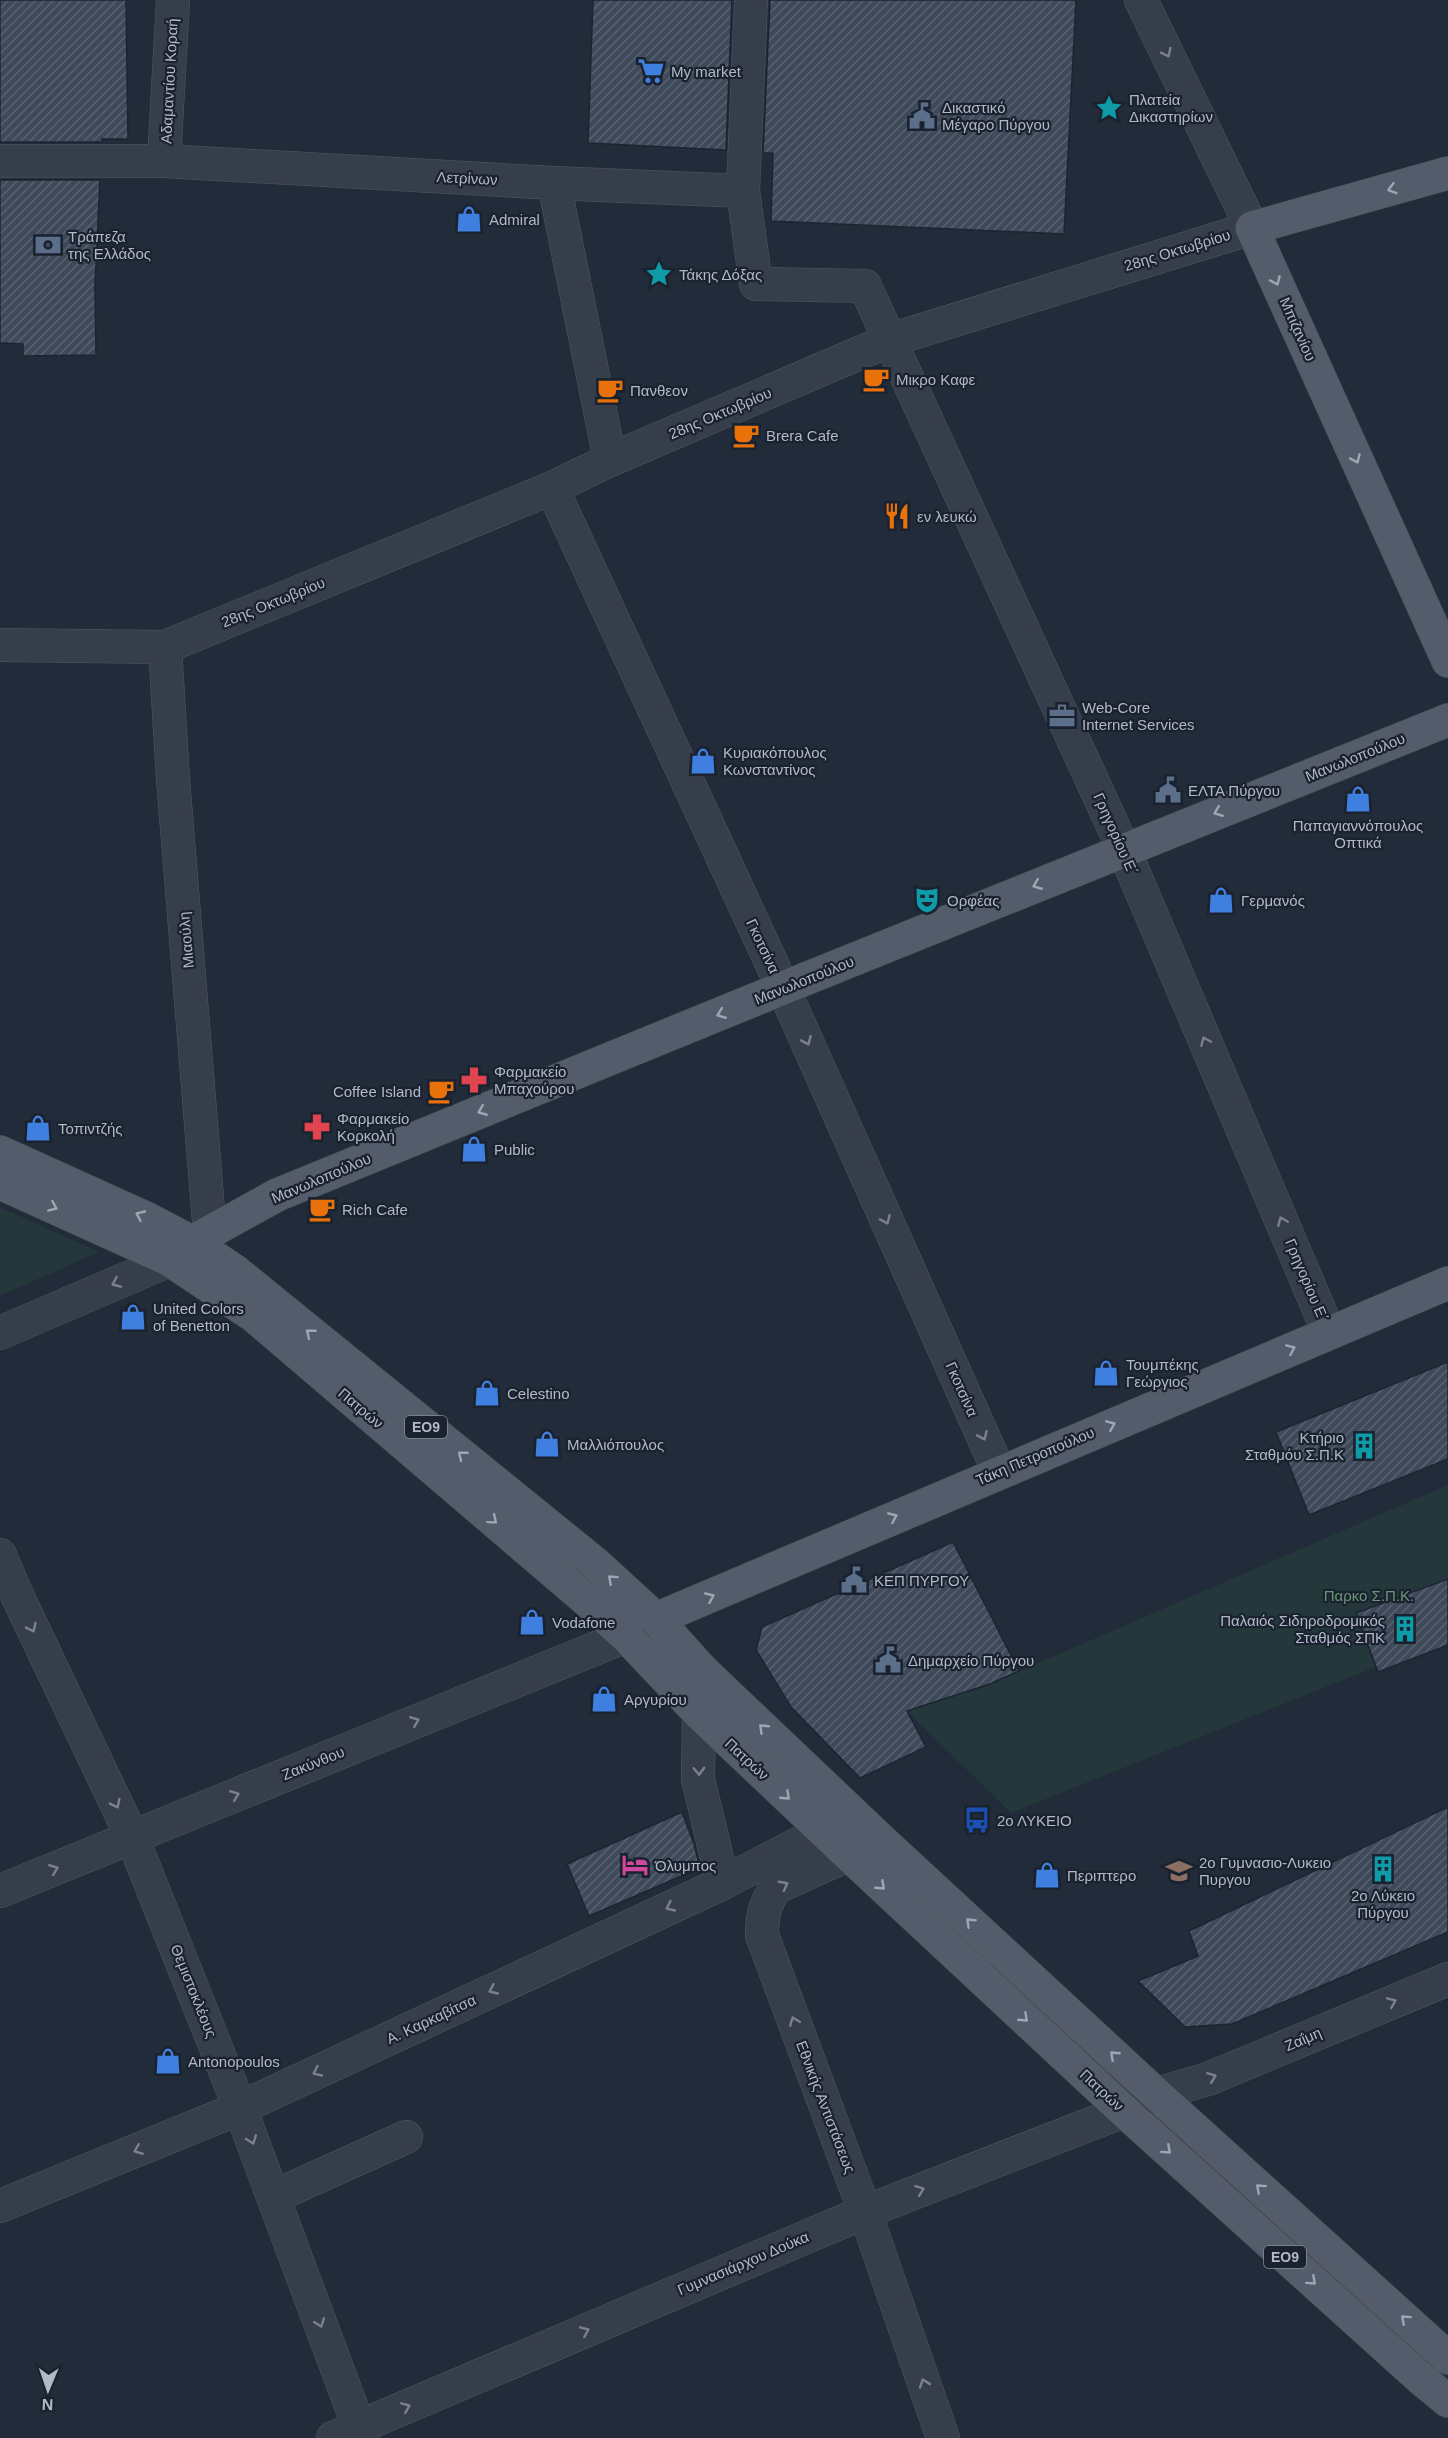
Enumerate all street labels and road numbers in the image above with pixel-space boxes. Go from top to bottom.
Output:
street label: Αδαμαντίου Κοραή [157,18,181,144]
street label: Λετρίνων [436,168,498,188]
street label: 28ης Οκτωβρίου [1122,226,1232,274]
street label: Μπιζανίου [1276,295,1320,363]
street label: 28ης Οκτωβρίου [666,384,774,442]
street label: 28ης Οκτωβρίου [219,574,327,630]
street label: Μανωλοπούλου [1303,729,1407,785]
street label: Γρηγορίου Ε΄ [1090,790,1142,878]
street label: Μιαούλη [175,911,197,969]
street label: Γκοτσίνα [743,916,783,976]
street label: Μανωλοπούλου [752,952,856,1008]
street label: Μανωλοπούλου [269,1149,373,1207]
street label: Γρηγορίου Ε΄ [1282,1236,1332,1324]
street label: Γκοτσίνα [942,1359,982,1419]
street label: Πατρών [335,1384,387,1432]
road number: ΕΟ9 [405,1416,447,1438]
street label: Τάκη Πετροπούλου [973,1423,1097,1489]
street label: Πατρών [722,1735,772,1783]
street label: Ζακύνθου [279,1743,347,1783]
street label: Θεμιστοκλέους [168,1942,220,2040]
street label: Α. Καρκαβίτσα [383,1991,479,2047]
street label: Ζαΐμη [1282,2024,1324,2054]
street label: Εθνικής Αντιστάσεως [793,2038,859,2176]
street label: Πατρών [1077,2066,1127,2114]
street label: Γυμνασιάρχου Δούκα [675,2228,812,2298]
road number: ΕΟ9 [1264,2246,1306,2268]

